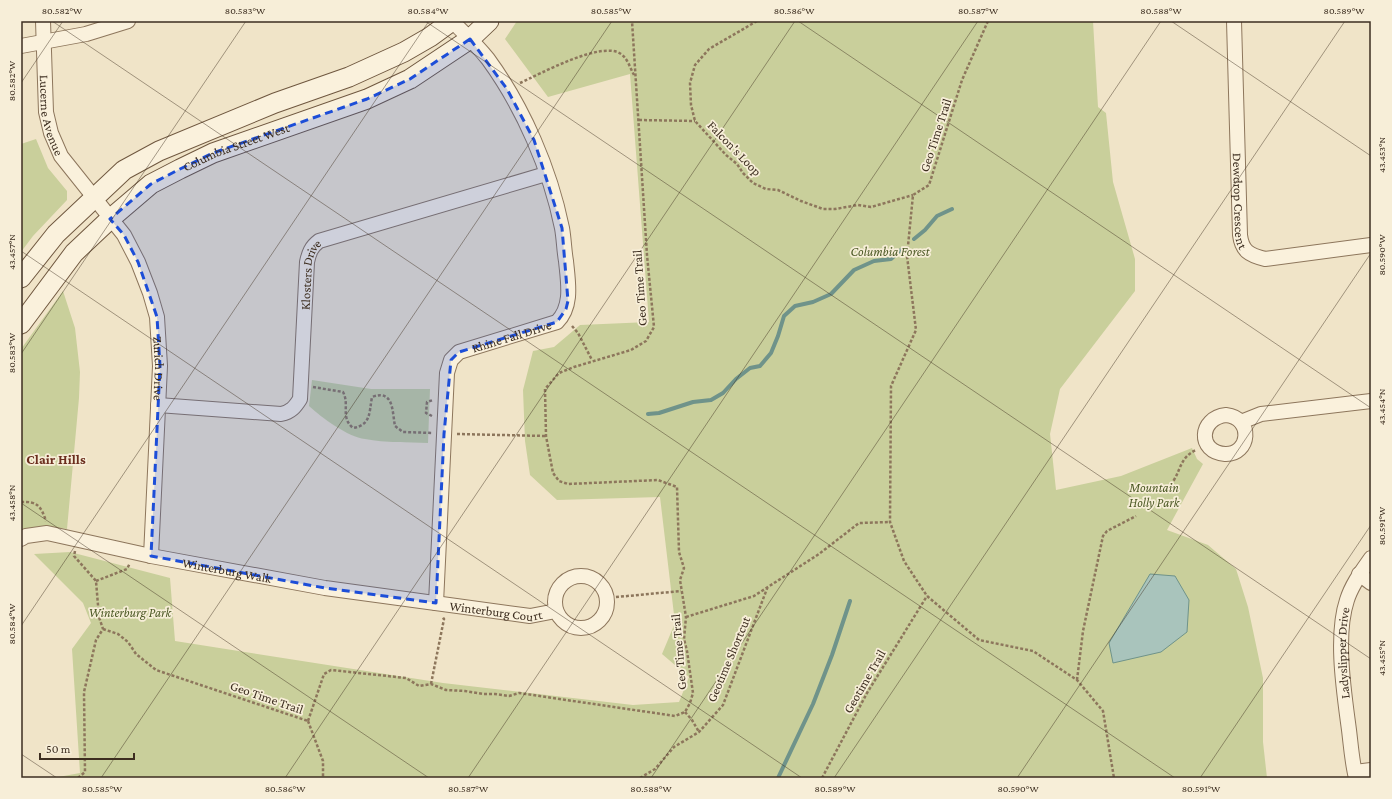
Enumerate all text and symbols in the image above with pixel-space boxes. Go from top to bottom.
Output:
text: 80.582°W [42,5,83,16]
text: 80.583°W [225,5,266,16]
text: 80.584°W [408,5,449,16]
text: 80.585°W [591,5,632,16]
text: 80.586°W [774,5,815,16]
text: 80.587°W [958,5,999,16]
text: 80.588°W [1140,5,1182,16]
text: 80.589°W [1324,5,1365,16]
text: 80.582°W [6,60,17,101]
street label: Lucerne Avenue [37,75,67,158]
street label: Geo Time Trail [917,96,955,174]
street label: Falcon's Loop [705,118,765,179]
street label: Columbia Street West [180,120,292,175]
text: 43.453°N [1376,137,1387,173]
street label: Dewdrop Crescent [1230,153,1251,253]
text: 43.457°N [6,234,17,270]
text: 80.590°W [1376,234,1387,276]
street label: Klosters Drive [298,236,324,310]
park label: Columbia Forest [851,244,930,259]
street label: Geo Time Trail [629,249,650,326]
street label: Rhine Fall Drive [470,317,553,356]
text: 80.583°W [6,332,17,373]
street label: Zurich Drive [150,336,167,401]
text: 43.454°N [1376,388,1387,425]
district label: Clair Hills [26,451,86,467]
park label: Mountain Holly Park [1128,480,1181,510]
text: 43.458°N [6,484,17,521]
text: 80.591°W [1376,506,1387,545]
street label: Winterburg Walk [181,555,274,586]
street label: Winterburg Court [449,598,544,624]
text: 80.584°W [6,603,17,645]
park label: Winterburg Park [89,605,173,620]
street label: Ladyslipper Drive [1334,605,1353,700]
street label: Geo Time Trail [668,613,689,691]
street label: Geotime Shortcut [704,613,754,704]
text: 43.455°N [1376,640,1387,676]
street label: Geotime Trail [840,646,889,716]
street label: Geo Time Trail [228,678,306,717]
scale bar [40,735,134,761]
text: 50 m [46,742,71,756]
text: 80.585°W [82,783,123,794]
text: 80.586°W [265,783,306,794]
text: 80.587°W [448,783,489,794]
text: 80.588°W [630,783,672,794]
text: 80.589°W [815,783,856,794]
text: 80.590°W [997,783,1039,794]
text: 80.591°W [1182,783,1221,794]

